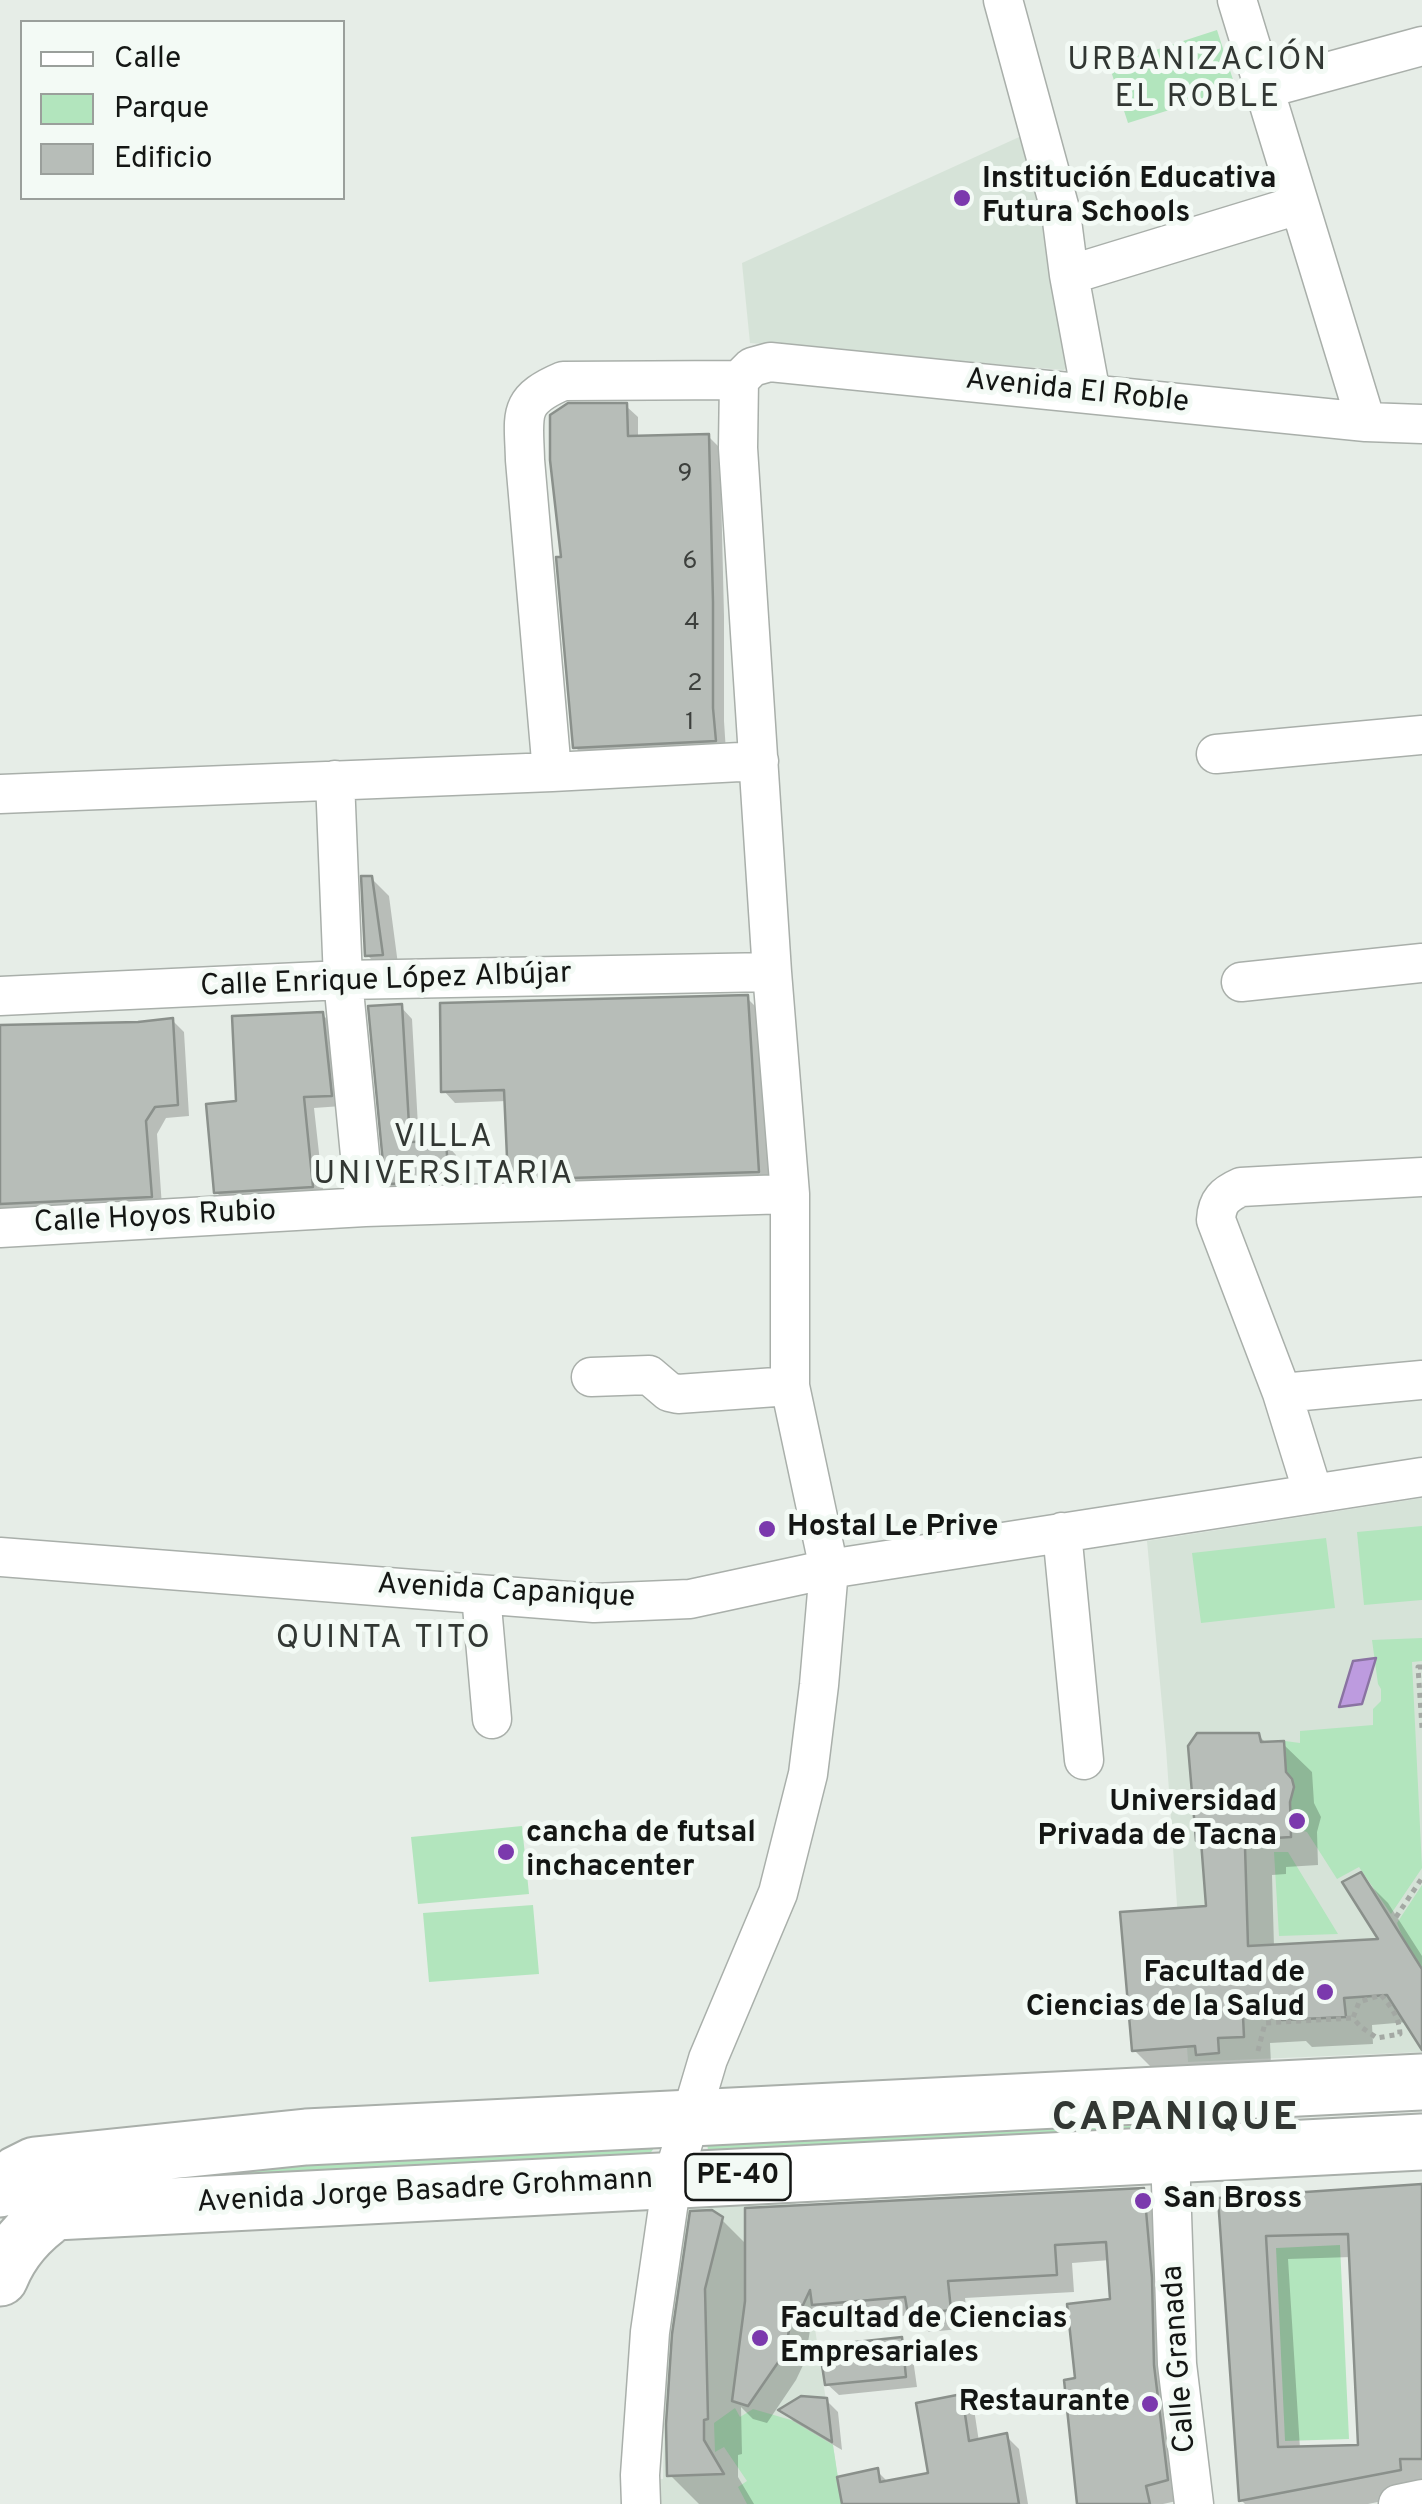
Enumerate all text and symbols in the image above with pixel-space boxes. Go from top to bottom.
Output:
legend [20,20,345,200]
text: Calle [114,41,181,78]
district label: URBANIZACIÓN EL ROBLE [1067,44,1329,119]
text: Parque [114,91,209,128]
text: Edificio [114,141,212,178]
place label: Institución Educativa Futura Schools [982,163,1276,234]
marker: Institución Educativa Futura Schools [951,187,973,209]
street label: Avenida El Roble [964,363,1190,423]
house number: 9 [678,460,692,490]
house number: 6 [683,548,697,578]
house number: 4 [684,609,700,639]
house number: 2 [687,670,703,700]
house number: 1 [685,709,695,739]
street label: Calle Enrique López Albújar [200,958,572,1006]
district label: VILLA UNIVERSITARIA [313,1121,575,1196]
street label: Calle Hoyos Rubio [33,1195,277,1243]
place label: Hostal Le Prive [787,1511,998,1547]
marker: Hostal Le Prive [756,1518,778,1540]
street label: Avenida Capanique [376,1568,636,1618]
district label: QUINTA TITO [276,1622,492,1660]
place label: Universidad Privada de Tacna [1038,1786,1277,1856]
marker: Universidad Privada de Tacna [1286,1810,1308,1832]
place label: cancha de futsal inchacenter [526,1817,756,1888]
marker: cancha de futsal inchacenter [495,1841,517,1863]
place label: Facultad de Ciencias de la Salud [1026,1957,1305,2028]
marker: Facultad de Ciencias de la Salud [1314,1981,1336,2003]
district label: CAPANIQUE [1052,2097,1300,2145]
road number: PE-40 [686,2154,790,2200]
street label: Avenida Jorge Basadre Grohmann [196,2163,654,2223]
place label: San Bross [1163,2183,1302,2219]
marker: San Bross [1132,2190,1154,2212]
street label: Calle Granada [1156,2264,1206,2454]
place label: Facultad de Ciencias Empresariales [780,2303,1067,2374]
marker: Facultad de Ciencias Empresariales [749,2327,771,2349]
place label: Restaurante [959,2386,1130,2422]
marker: Restaurante [1139,2393,1161,2415]

